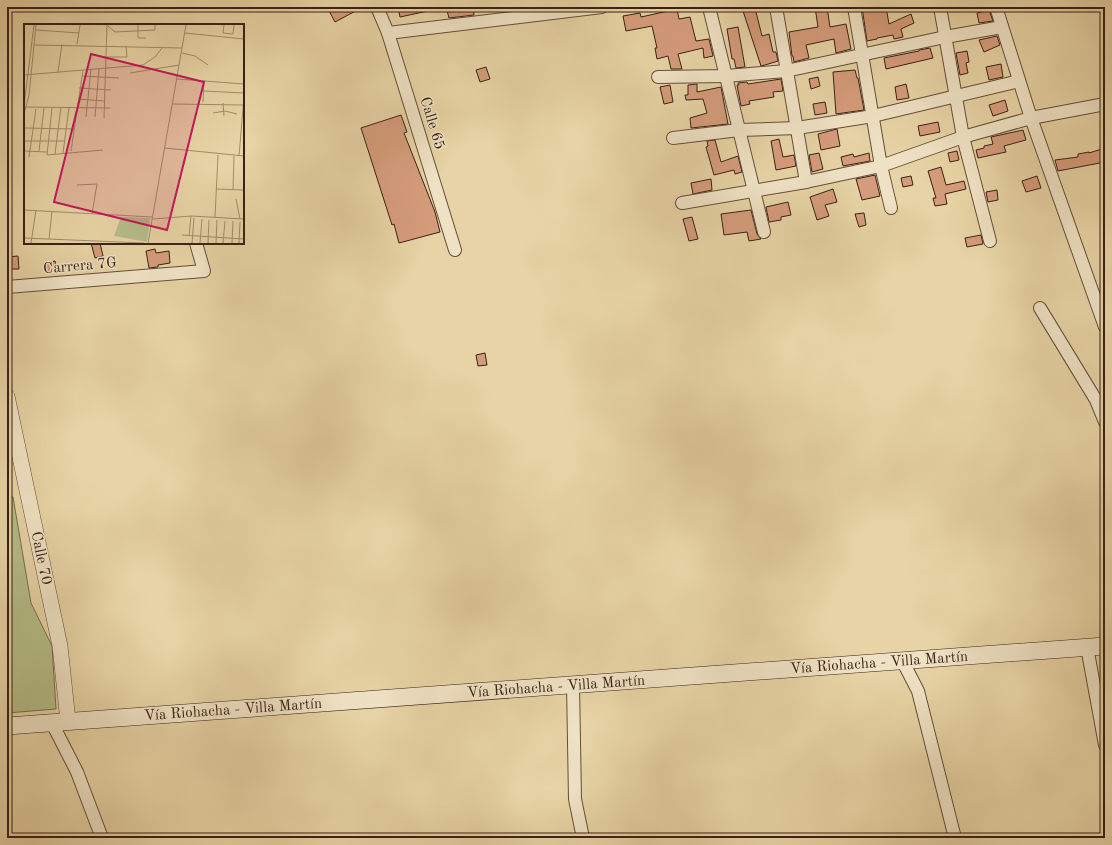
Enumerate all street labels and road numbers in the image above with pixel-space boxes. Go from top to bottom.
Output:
street label: Calle 65 [416,95,447,151]
street label: Carrera 7G [43,256,118,277]
street label: Calle 70 [28,530,53,586]
street label: Vía Riohacha - Villa Martín [789,650,969,677]
street label: Vía Riohacha - Villa Martín [466,674,646,701]
street label: Vía Riohacha - Villa Martín [143,697,323,724]

